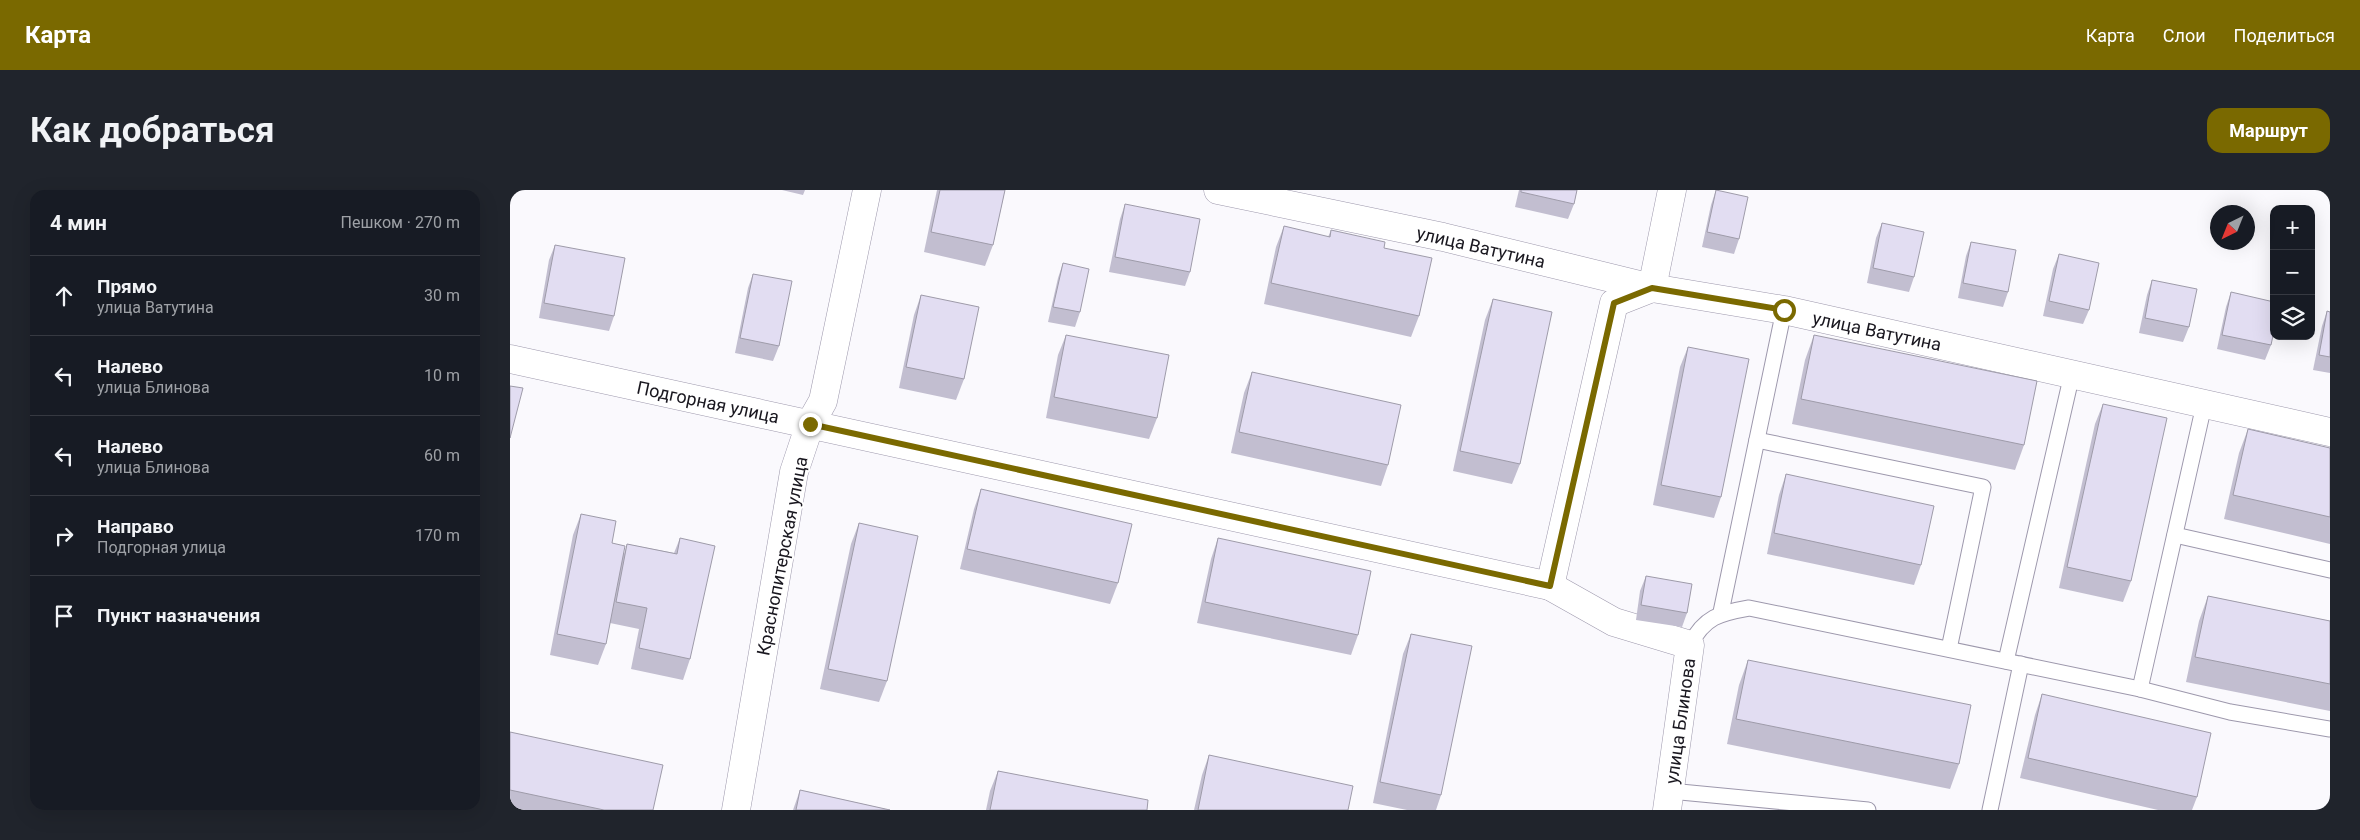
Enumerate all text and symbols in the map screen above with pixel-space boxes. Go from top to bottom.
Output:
text: Карта [25,21,91,49]
text: Карта [2086,25,2135,46]
text: Слои [2163,25,2206,46]
text: Поделиться [2234,25,2335,46]
button: Маршрут [2207,108,2330,153]
text: Как добраться [30,110,275,151]
north arrow [2210,205,2255,250]
map controls [2270,205,2315,340]
button: + [2270,205,2315,250]
text: 4 мин [50,211,107,235]
text: Пешком · 270 m [341,213,460,232]
street label: улица Ватутина [1415,222,1547,272]
button: − [2270,250,2315,295]
text: Прямо [97,275,157,298]
icon: ahead [50,282,78,310]
text: 30 m [424,286,460,305]
button: layers [2270,295,2315,340]
text: улица Ватутина [97,298,214,317]
route start [1773,299,1796,322]
street label: улица Ватутина [1811,307,1943,355]
text: Налево [97,355,163,378]
icon: left [50,362,78,390]
text: 10 m [424,366,460,385]
street label: Подгорная улица [635,377,781,427]
text: улица Блинова [97,378,210,397]
route end [799,413,822,436]
text: Налево [97,435,163,458]
icon: left [50,442,78,470]
text: 60 m [424,446,460,465]
street label: Краснопитерская улица [752,455,812,657]
text: улица Блинова [97,458,210,477]
text: Направо [97,515,174,538]
icon: right [50,522,78,550]
text: 170 m [415,526,460,545]
text: Подгорная улица [97,538,226,557]
icon: arrive [50,602,78,630]
text: Пункт назначения [97,604,260,627]
street label: улица Блинова [1661,657,1699,785]

